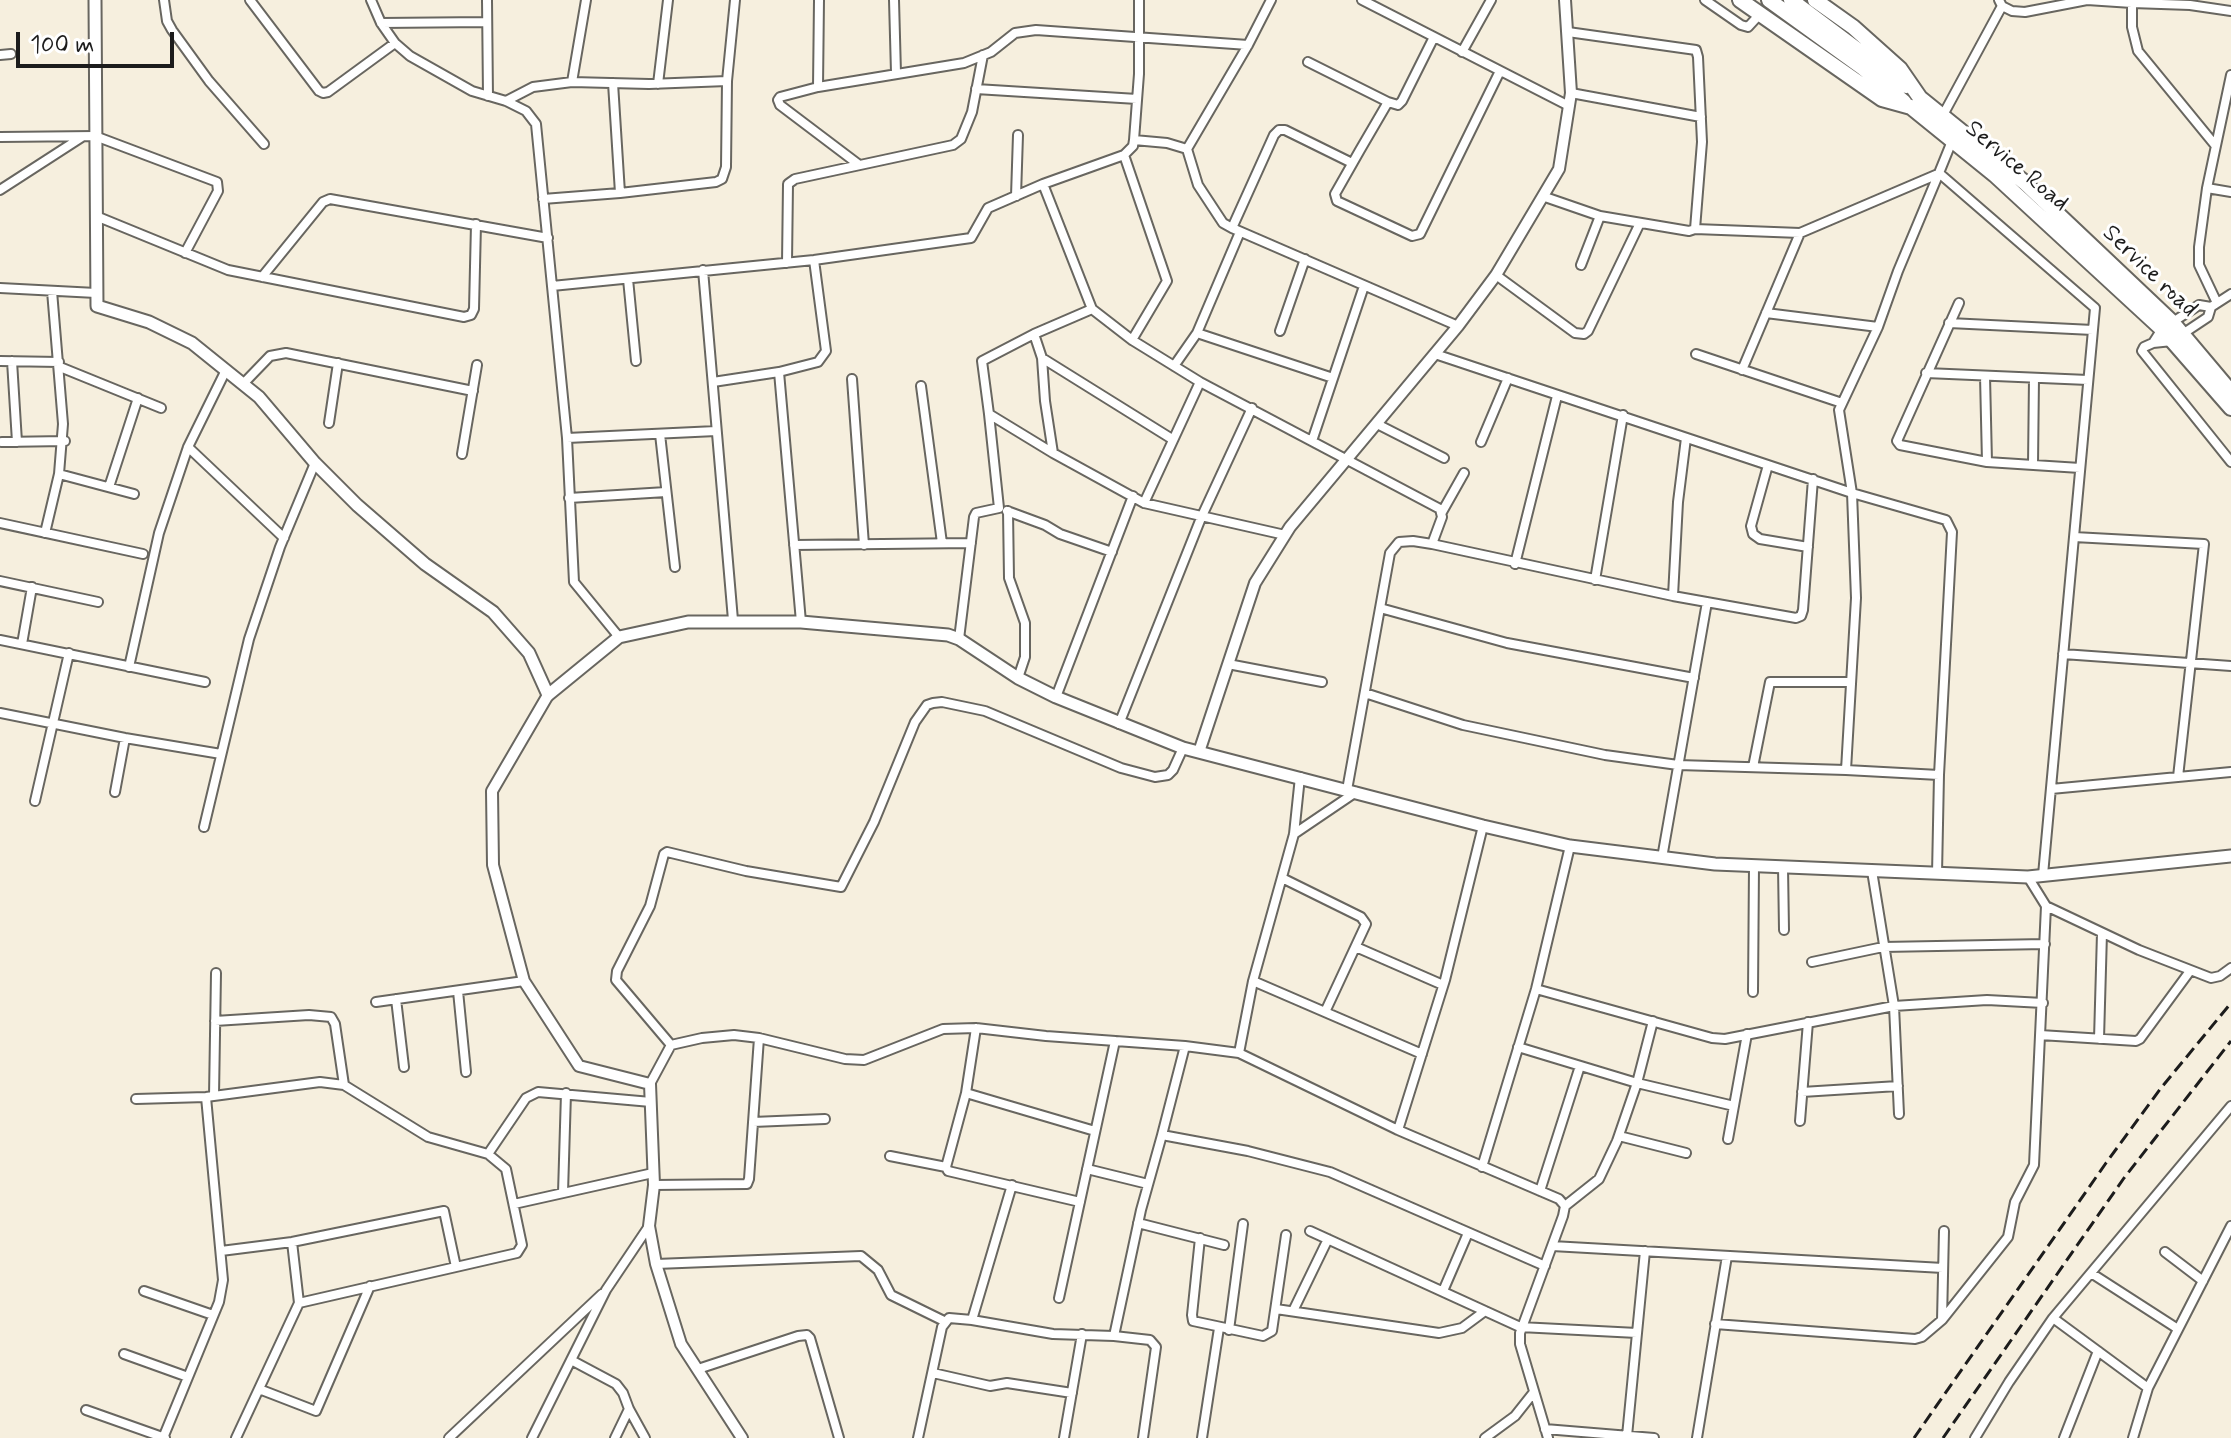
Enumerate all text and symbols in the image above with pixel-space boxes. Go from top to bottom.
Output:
scale bar [20,16,178,66]
text: 100 m [30,30,94,61]
street label: Service Road [1958,115,2074,219]
street label: Service road [2096,220,2202,324]

